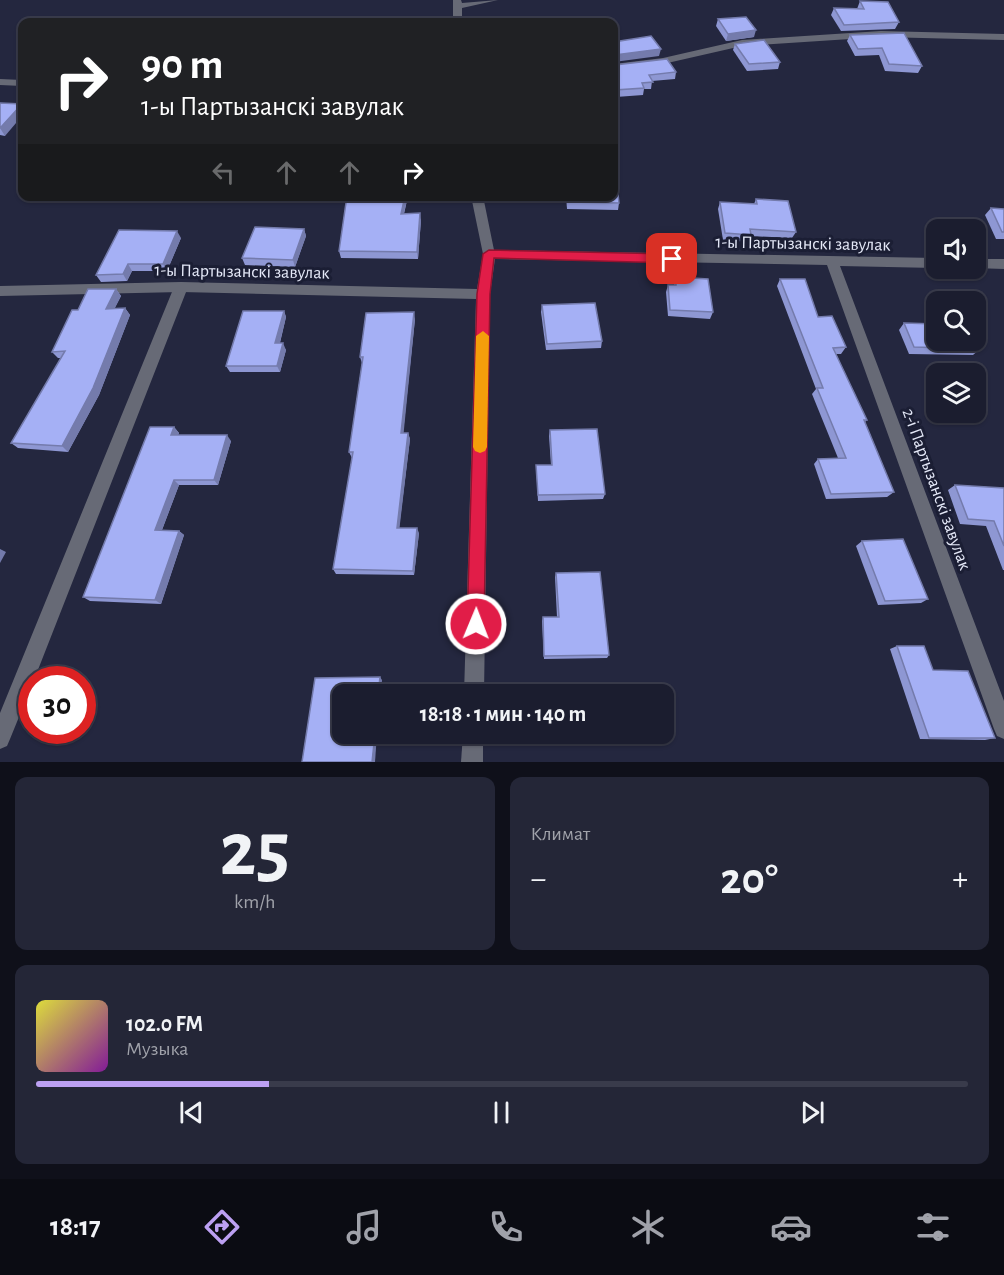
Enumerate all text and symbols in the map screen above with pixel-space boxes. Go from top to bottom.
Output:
icon: right [42,42,120,120]
text: 90 m [141,44,223,86]
text: 1-ы Партызанскі завулак [141,93,404,120]
icon: left [207,156,240,189]
icon: ahead [270,156,303,189]
icon: ahead [333,156,366,189]
icon: right [396,156,429,189]
map controls [926,219,986,423]
button: sound [926,219,986,279]
pin [646,233,697,284]
street label: 1-ы Партызанскі завулак [715,233,891,255]
icon: arrive [655,242,688,275]
street label: 1-ы Партызанскі завулак [154,261,330,283]
button: search [926,291,986,351]
button: layers [926,363,986,423]
street label: 2-і Партызанскі завулак [898,406,974,573]
position arrow [444,592,508,656]
speed limit sign: 30 [18,666,96,744]
text: 18:18 · 1 мин · 140 m [420,703,586,725]
text: 25 [220,812,290,890]
text: Климат [531,824,590,844]
text: 20° [720,857,778,902]
text: − [531,863,546,896]
text: + [952,863,968,896]
text: km/h [234,892,275,912]
text: 102.0 FM [126,1013,203,1035]
text: Музыка [126,1039,188,1059]
icon: previous [175,1096,208,1129]
icon: pause [485,1096,518,1129]
icon: next [796,1096,829,1129]
icon: directions [201,1206,243,1248]
icon: music [343,1206,385,1248]
icon: phone [485,1206,527,1248]
icon: climate [627,1206,669,1248]
icon: car [770,1206,812,1248]
icon: filters [912,1206,954,1248]
text: 18:17 [50,1213,101,1240]

